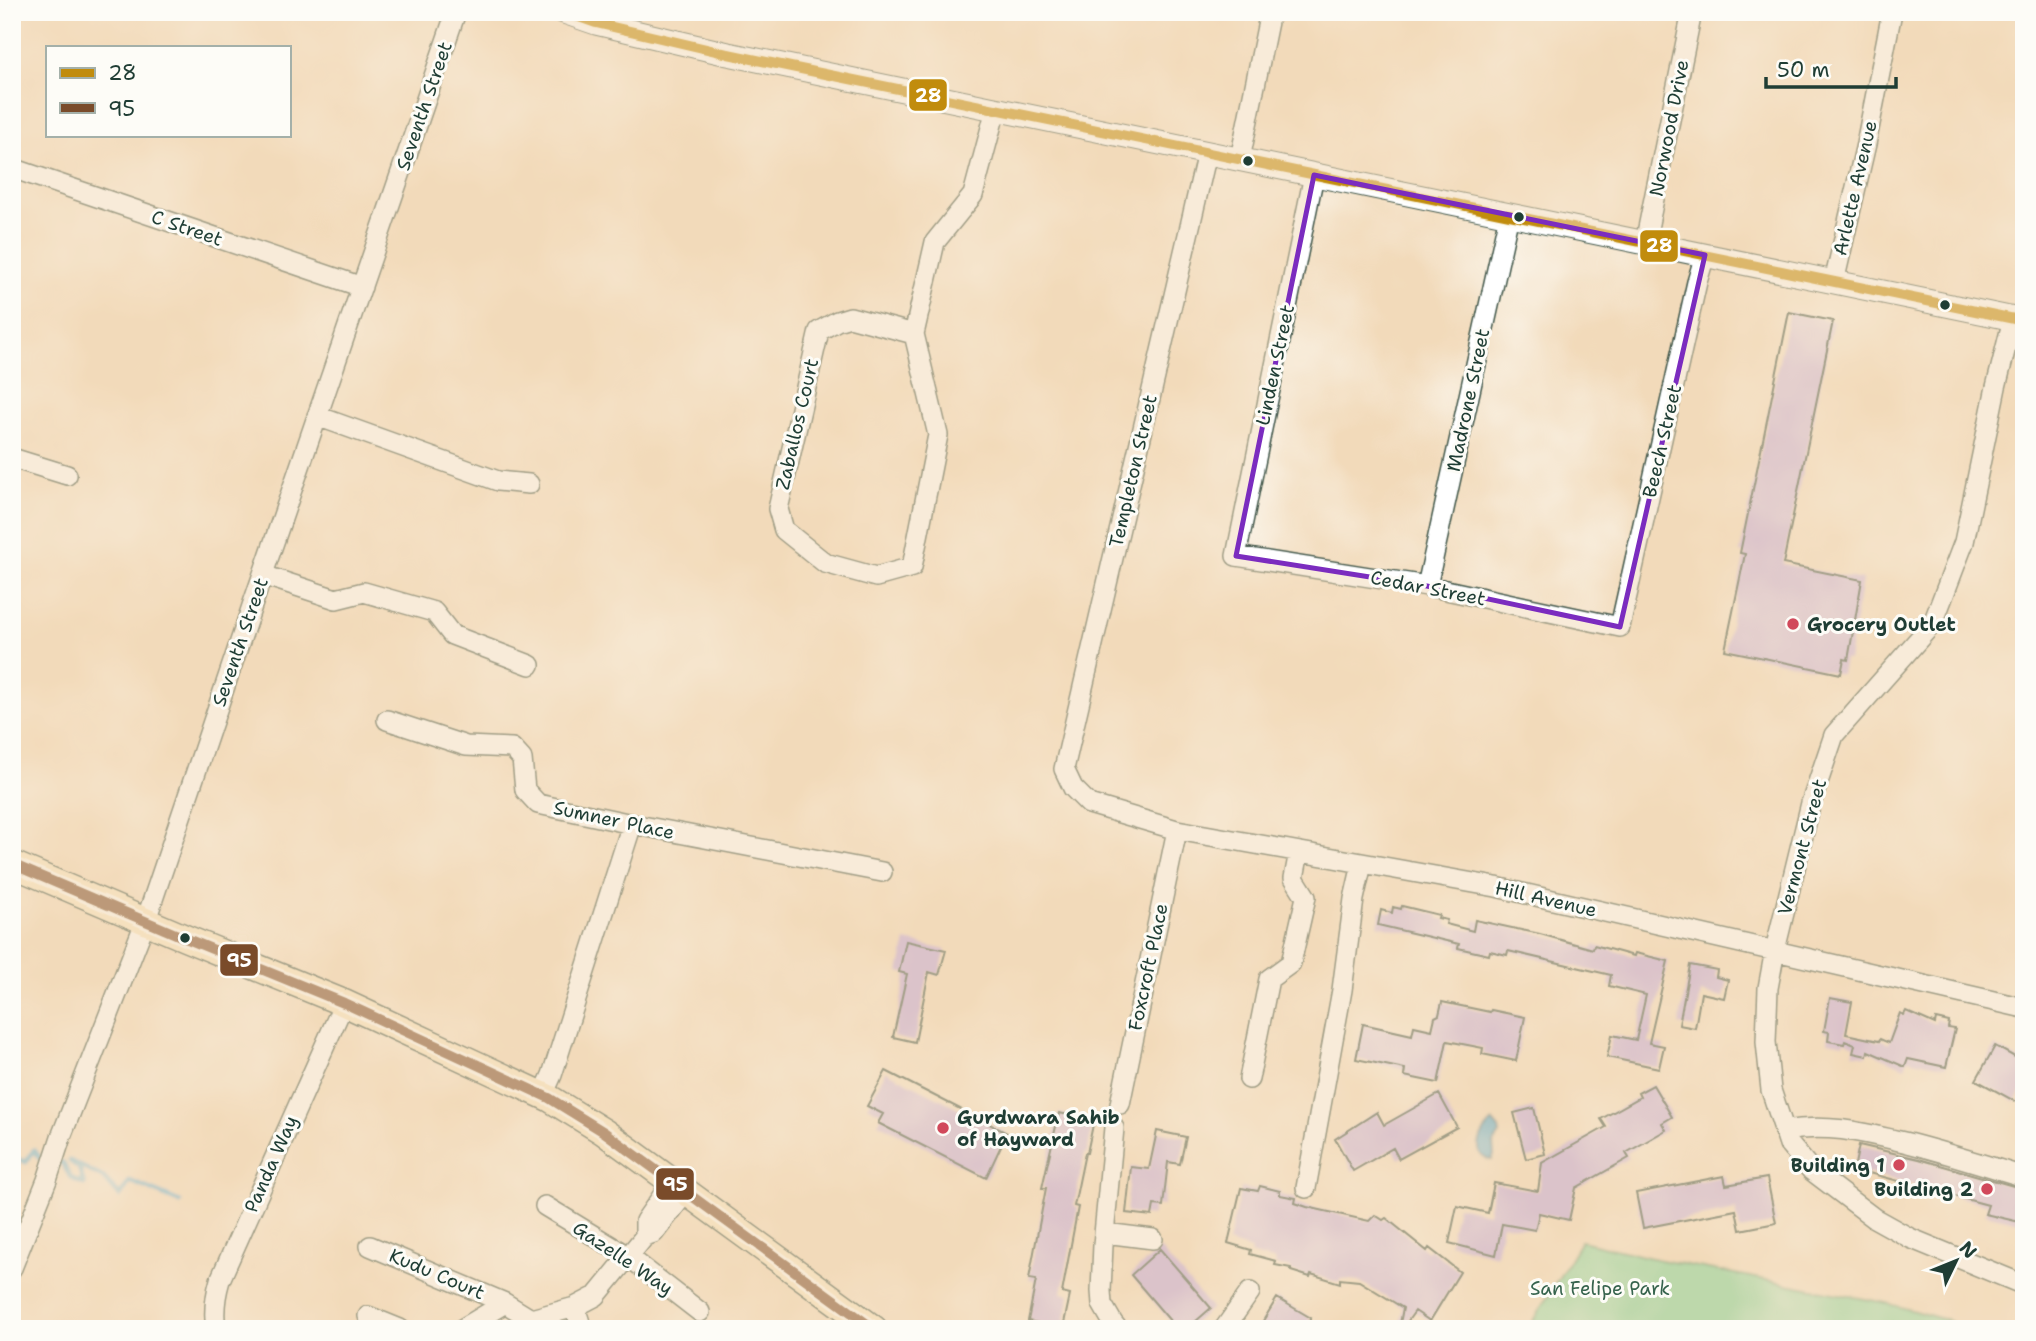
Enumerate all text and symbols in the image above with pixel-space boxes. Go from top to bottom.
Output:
street label: Seventh Street [390,38,458,174]
legend [46,46,290,136]
scale bar [1766,46,1896,90]
text: 50 m [1777,56,1830,84]
street label: Norwood Drive [1643,57,1695,199]
text: 28 [108,59,137,87]
line badge: 28 [908,78,948,112]
text: 28 [915,83,941,108]
text: 95 [108,95,135,123]
street label: Arlette Avenue [1827,118,1883,258]
unlabelled marker [1241,154,1255,168]
street label: C Street [148,204,226,252]
unlabelled marker [1512,210,1526,224]
line badge: 28 [1639,229,1679,263]
text: 28 [1646,233,1672,258]
unlabelled marker [1938,298,1952,312]
street label: Linden Street [1250,302,1300,428]
street label: Madrone Street [1441,326,1495,474]
street label: Zaballos Court [770,356,824,492]
street label: Beech Street [1637,382,1687,500]
street label: Templeton Street [1103,392,1163,550]
street label: Cedar Street [1368,565,1488,611]
street label: Seventh Street [206,574,274,710]
place label: Grocery Outlet [1807,612,1956,637]
marker: Grocery Outlet [1785,616,1801,632]
street label: Vermont Street [1772,776,1832,918]
street label: Sumner Place [551,795,677,845]
street label: Hill Avenue [1493,875,1599,923]
street label: Foxcroft Place [1122,901,1174,1033]
unlabelled marker [178,931,192,945]
line badge: 95 [219,943,259,977]
text: 95 [226,948,252,973]
place label: Gurdwara Sahib of Hayward [957,1105,1120,1152]
street label: Panda Way [238,1112,304,1216]
marker: Gurdwara Sahib of Hayward [935,1120,951,1136]
place label: Building 1 [1791,1153,1885,1178]
marker: Building 1 [1891,1157,1907,1173]
line badge: 95 [655,1167,695,1201]
text: 95 [662,1172,688,1197]
place label: Building 2 [1874,1177,1973,1202]
marker: Building 2 [1979,1181,1995,1197]
street label: Gazelle Way [568,1215,678,1301]
north arrow [1920,1226,1990,1296]
text: N [1954,1236,1982,1264]
street label: Kudu Court [385,1243,489,1305]
park label: San Felipe Park [1530,1276,1670,1301]

